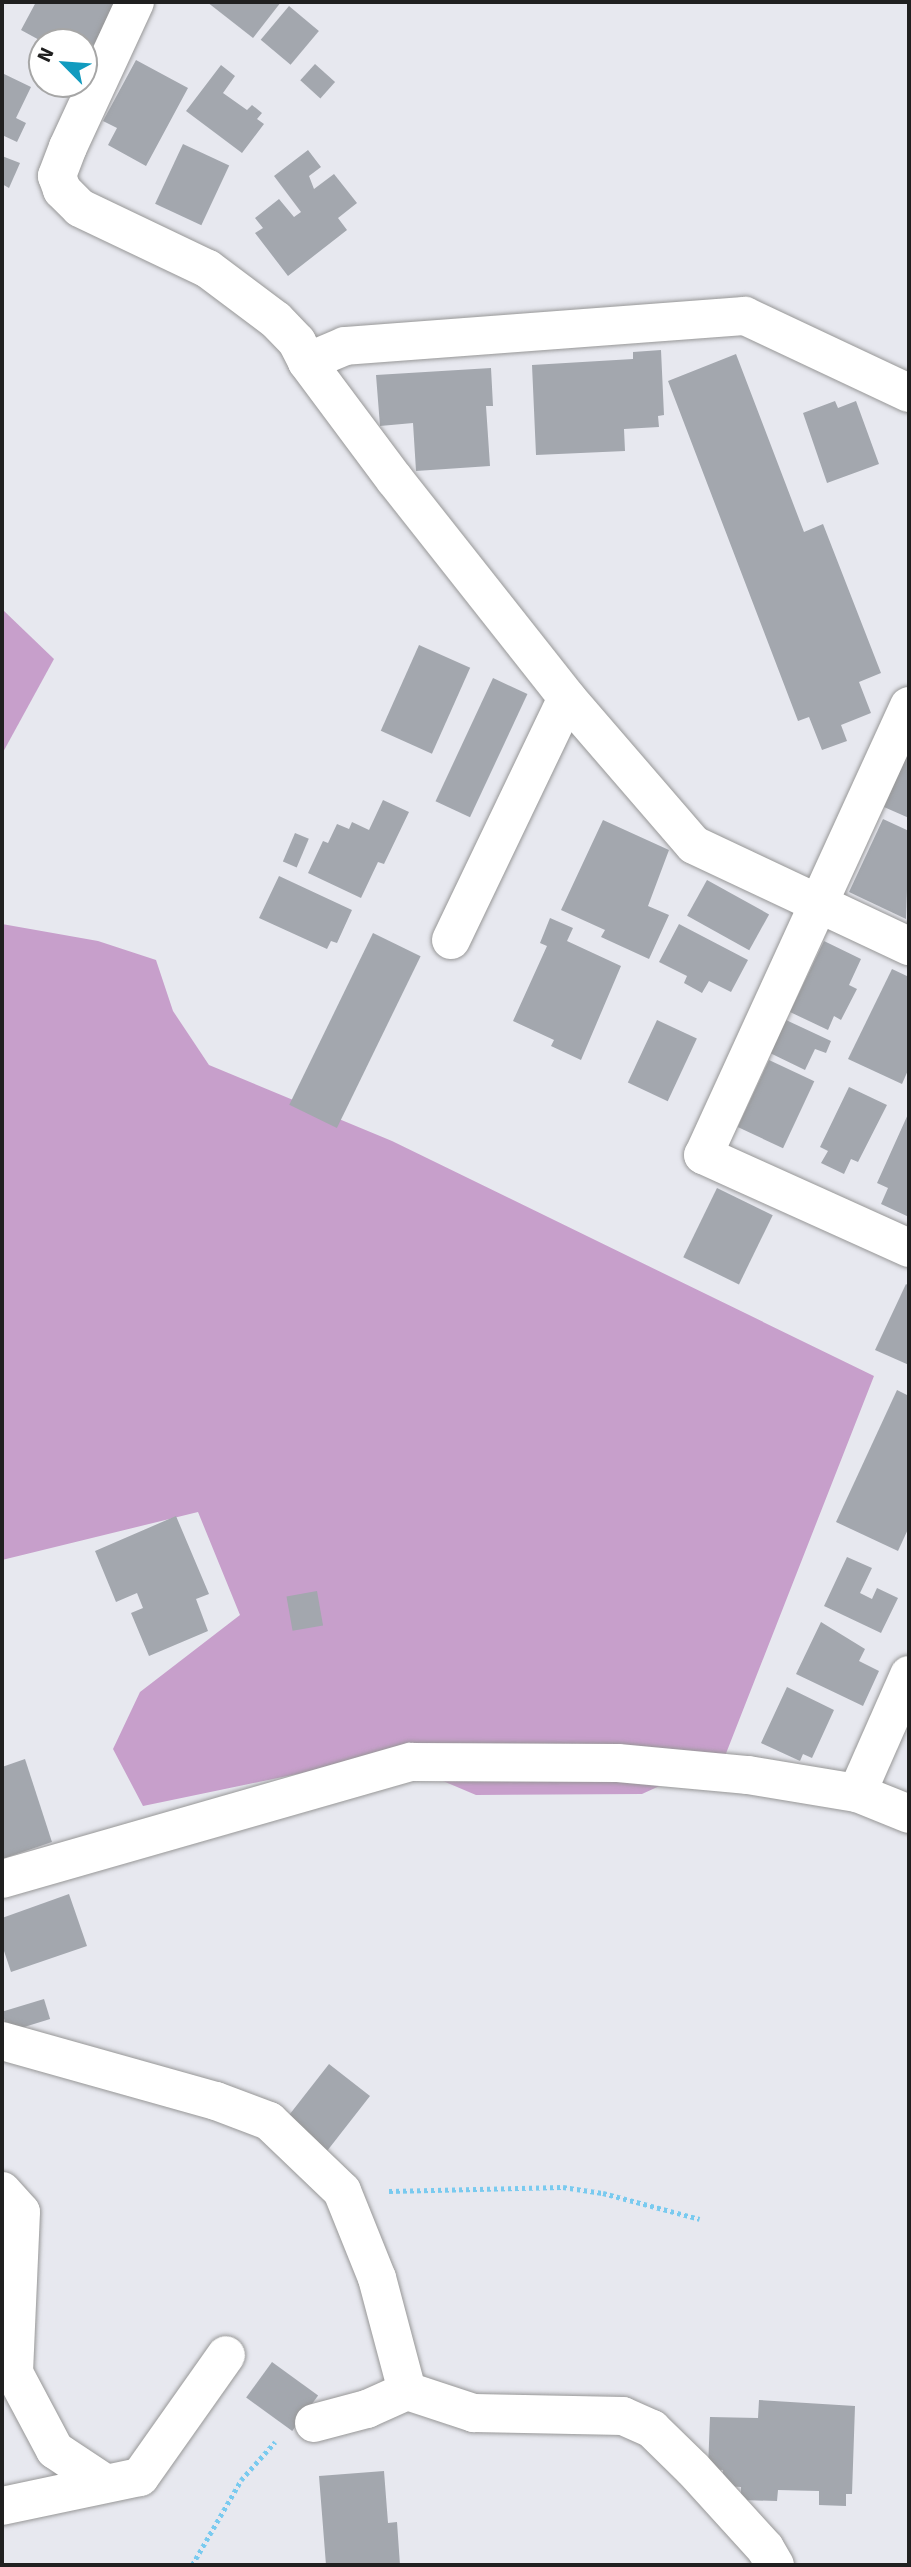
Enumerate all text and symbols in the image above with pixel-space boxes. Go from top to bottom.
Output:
north arrow [28,28,98,98]
text: N [32,44,59,66]

